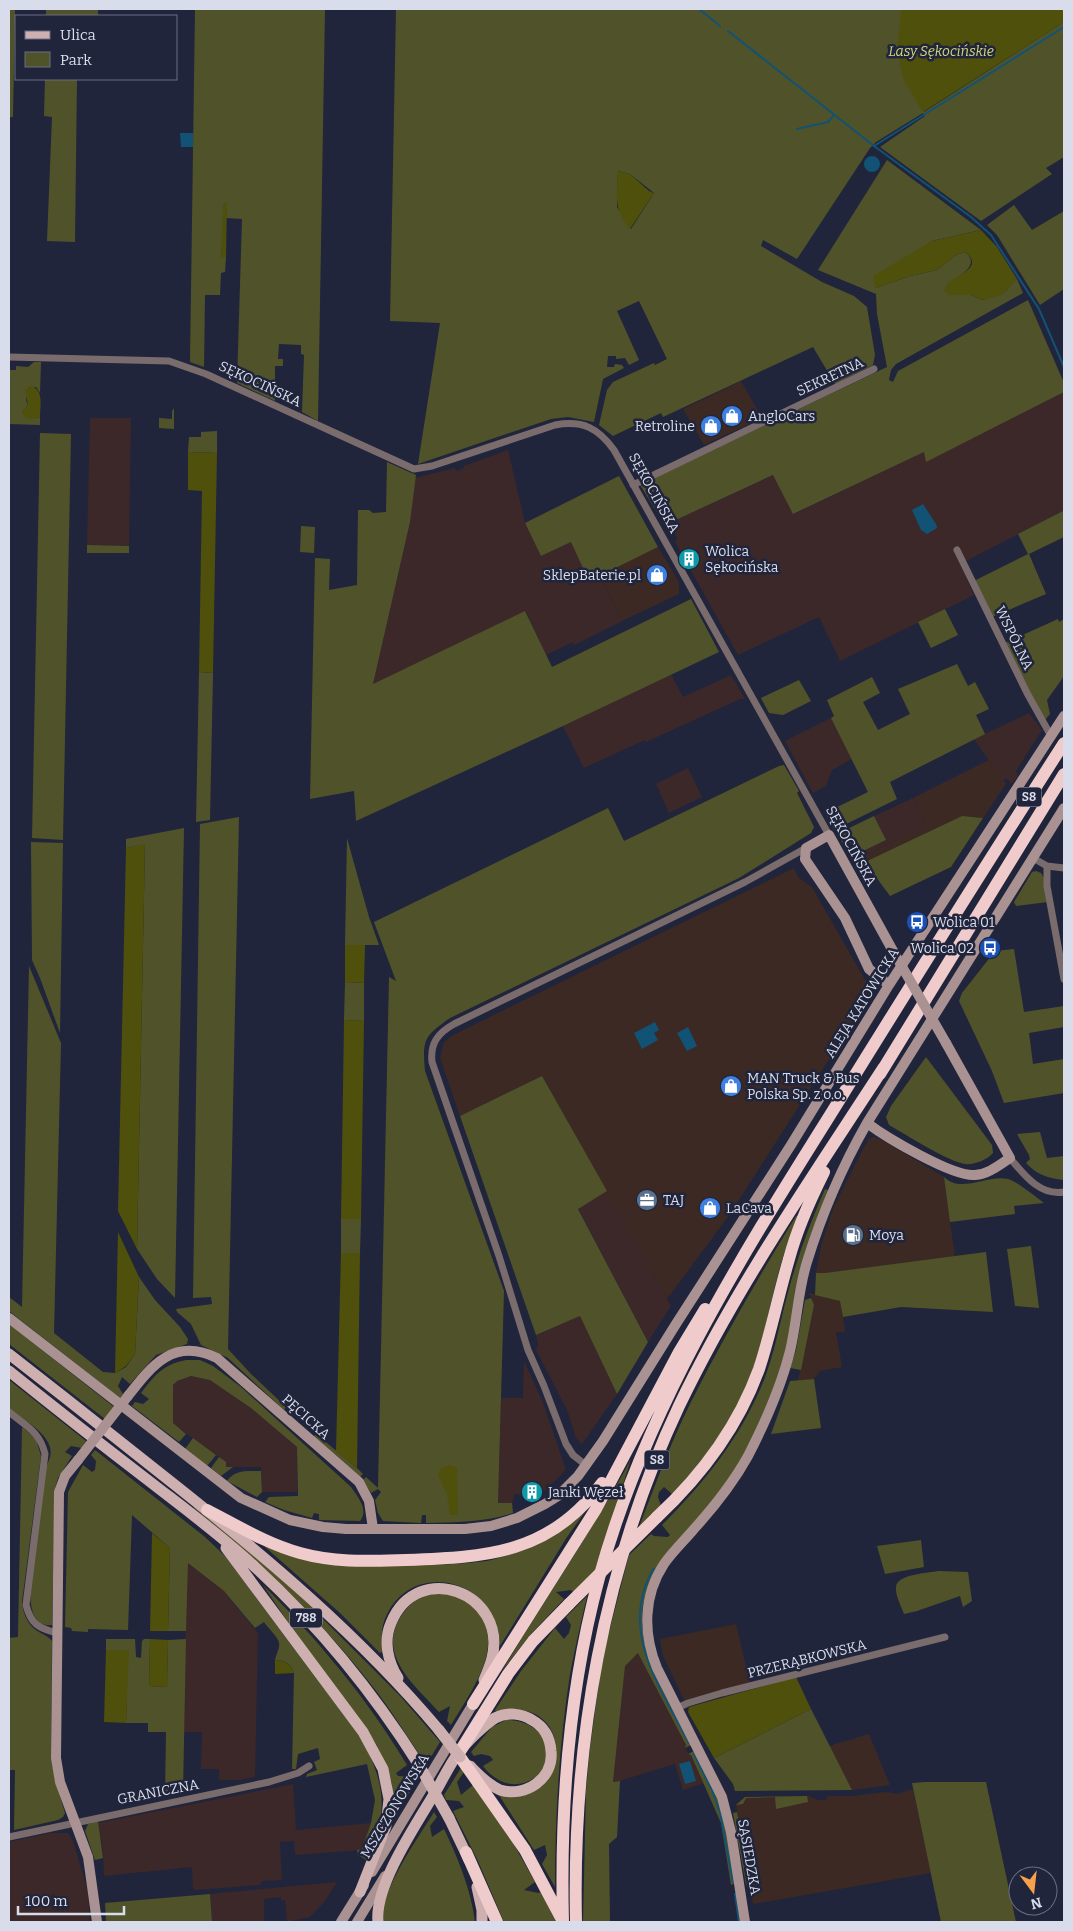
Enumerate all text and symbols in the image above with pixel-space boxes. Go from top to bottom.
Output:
legend [15,15,178,80]
text: Ulica [60,26,96,44]
park label: Lasy Sękocińskie [888,43,994,60]
text: Park [60,51,92,69]
street label: SEKRETNA [794,354,866,400]
street label: SĘKOCIŃSKA [216,357,304,411]
shop icon: AngloCars [720,404,744,428]
place label: AngloCars [748,408,815,425]
shop icon: Retroline [699,414,723,438]
place label: Retroline [635,418,695,435]
street label: SĘKOCIŃSKA [625,449,684,536]
place label: Wolica Sękocińska [705,543,779,576]
building icon: Wolica Sękocińska [677,547,701,571]
shop icon: SklepBaterie.pl [645,563,669,587]
place label: SklepBaterie.pl [543,567,641,584]
street label: WSPÓLNA [991,603,1038,673]
road number: S8 [1016,788,1042,806]
street label: SĘKOCIŃSKA [822,802,881,889]
bus stop icon: Wolica 01 [905,910,929,934]
place label: Wolica 01 [933,914,995,931]
bus stop icon: Wolica 02 [978,936,1002,960]
place label: Wolica 02 [910,940,974,957]
street label: ALEJA KATOWICKA [821,945,903,1061]
place label: MAN Truck & Bus Polska Sp. z o.o. [747,1070,859,1103]
shop icon: MAN Truck & Bus Polska Sp. z o.o. [719,1074,743,1098]
office icon: TAJ [635,1188,659,1212]
place label: TAJ [663,1192,685,1209]
shop icon: LaCava [698,1196,722,1220]
place label: LaCava [726,1200,772,1217]
fuel station icon: Moya [841,1223,865,1247]
place label: Moya [869,1227,904,1244]
street label: PĘCICKA [278,1391,334,1443]
road number: S8 [644,1450,670,1470]
building icon: Janki Węzeł [520,1480,544,1504]
place label: Janki Węzeł [547,1484,624,1501]
road number: 788 [290,1609,322,1628]
street label: PRZERĄBKOWSKA [746,1636,868,1682]
street label: MSZCZONOWSKA [357,1751,433,1861]
street label: GRANICZNA [116,1776,200,1808]
street label: SĄSIEDZKA [734,1818,764,1896]
north arrow [1008,1866,1058,1916]
scale bar [18,1884,124,1916]
text: 100 m [25,1892,68,1910]
text: N [1029,1893,1044,1913]

